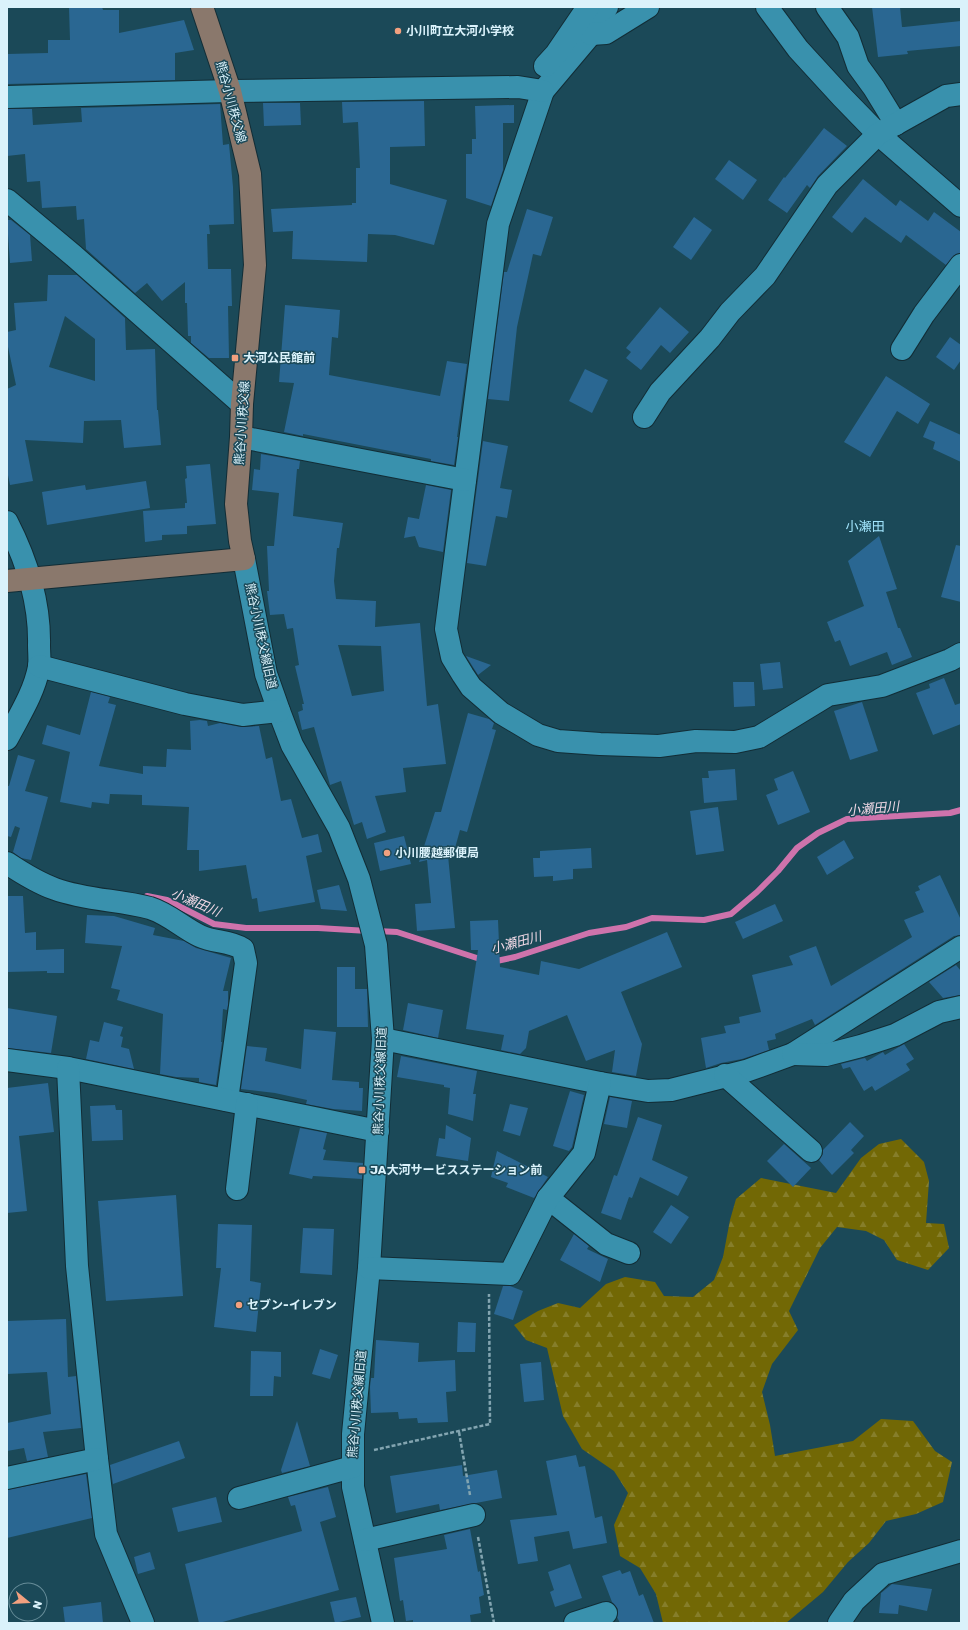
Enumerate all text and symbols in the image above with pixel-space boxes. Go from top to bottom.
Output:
place label: 小川町立大河小学校 [406,24,514,38]
marker: 小川町立大河小学校 [393,26,403,36]
street label: 熊谷小川秩父線 [213,60,249,144]
place label: 大河公民館前 [243,351,315,365]
marker: 大河公民館前 [230,353,240,363]
street label: 熊谷小川秩父線 [232,381,252,465]
district label: 小瀬田 [845,519,885,534]
street label: 熊谷小川秩父線旧道 [243,582,279,690]
water label: 小瀬田川 [846,799,902,818]
place label: 小川腰越郵便局 [395,846,479,860]
marker: 小川腰越郵便局 [382,848,392,858]
water label: 小瀬田川 [169,885,225,920]
water label: 小瀬田川 [489,928,545,956]
street label: 熊谷小川秩父線旧道 [371,1027,389,1135]
place label: JA大河サービスステーション前 [370,1163,542,1177]
marker: JA大河サービスステーション前 [357,1165,367,1175]
place label: セブン-イレブン [247,1298,337,1312]
marker: セブン-イレブン [234,1300,244,1310]
street label: 熊谷小川秩父線旧道 [345,1350,369,1458]
north arrow [8,1582,48,1622]
text: N [30,1599,44,1611]

